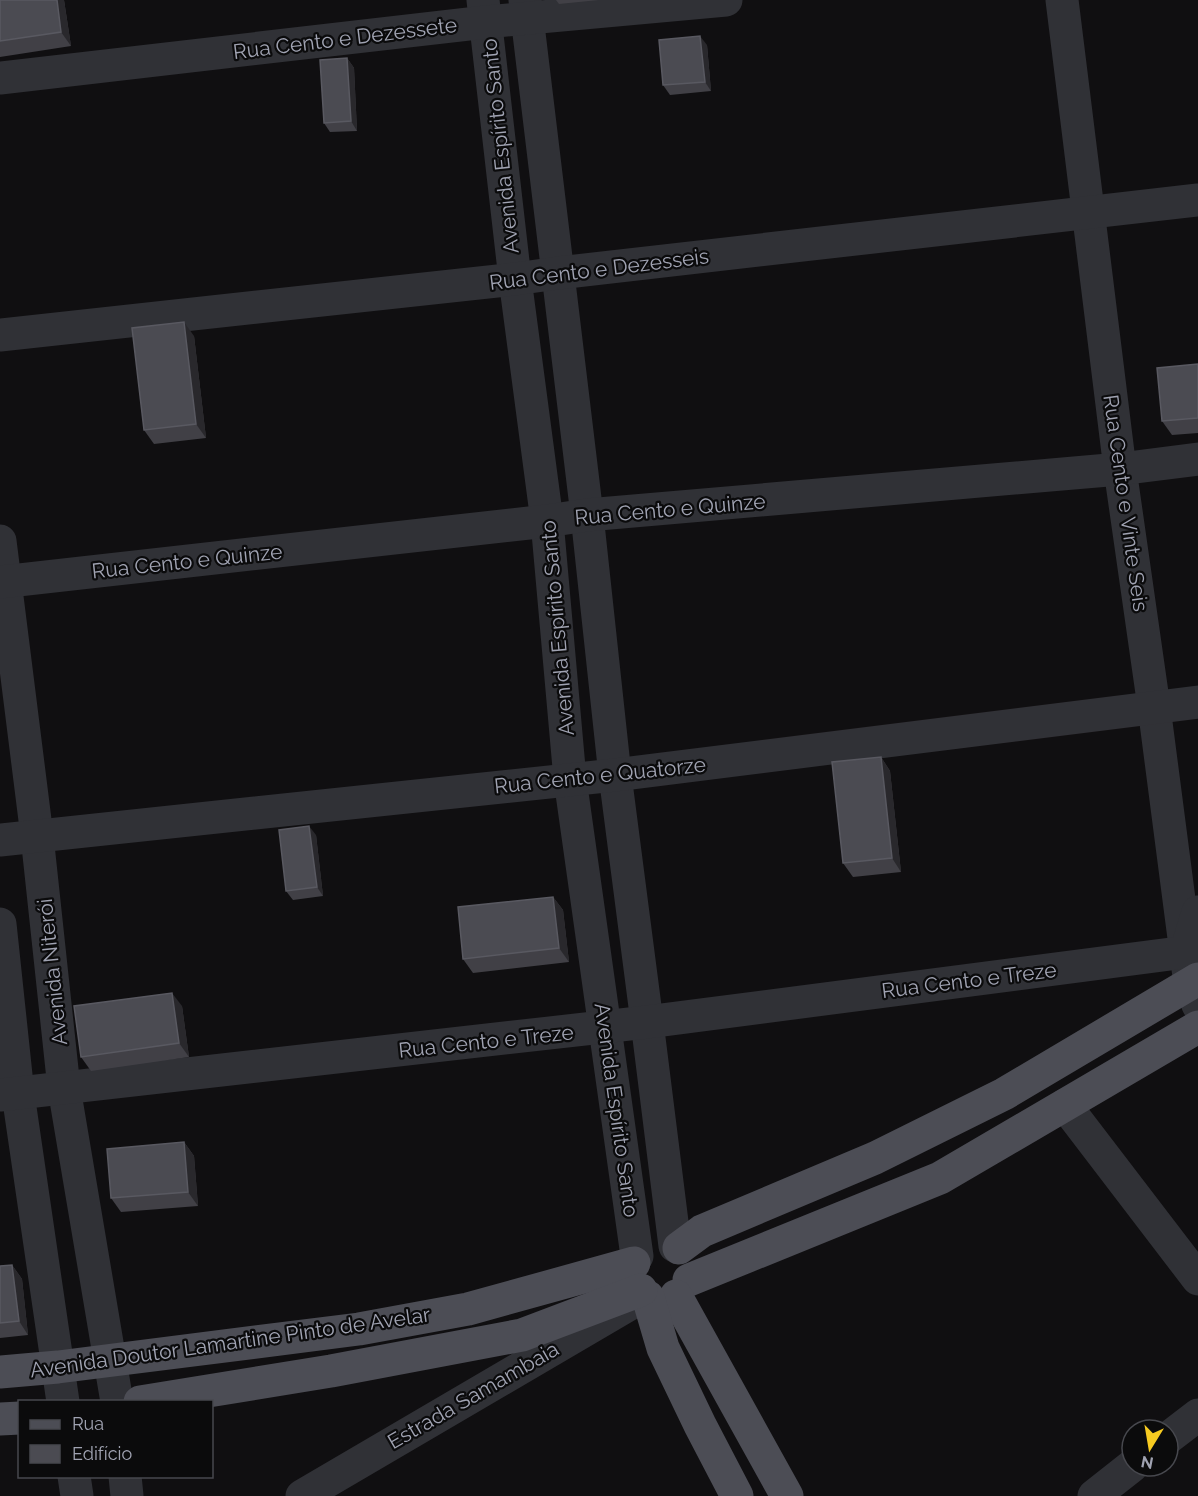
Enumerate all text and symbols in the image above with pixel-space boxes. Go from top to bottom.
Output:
street label: Rua Cento e Dezessete [232,12,458,64]
street label: Avenida Espírito Santo [476,37,524,255]
street label: Rua Cento e Dezesseis [488,243,710,295]
street label: Rua Cento e Vinte Seis [1098,393,1154,613]
street label: Rua Cento e Quinze [574,488,766,530]
street label: Avenida Espírito Santo [535,519,579,737]
street label: Rua Cento e Quinze [90,539,284,583]
street label: Rua Cento e Quatorze [493,751,707,799]
street label: Avenida Niterói [32,897,72,1047]
street label: Rua Cento e Treze [880,957,1058,1003]
street label: Avenida Espírito Santo [590,1001,644,1219]
street label: Rua Cento e Treze [397,1019,575,1063]
street label: Avenida Doutor Lamartine Pinto de Avelar [28,1301,432,1382]
street label: Estrada Samambaia [383,1336,563,1454]
legend [18,1400,213,1478]
text: Rua [72,1413,104,1434]
north arrow [1120,1418,1180,1478]
text: Edifício [72,1443,132,1464]
text: N [1139,1452,1155,1473]

